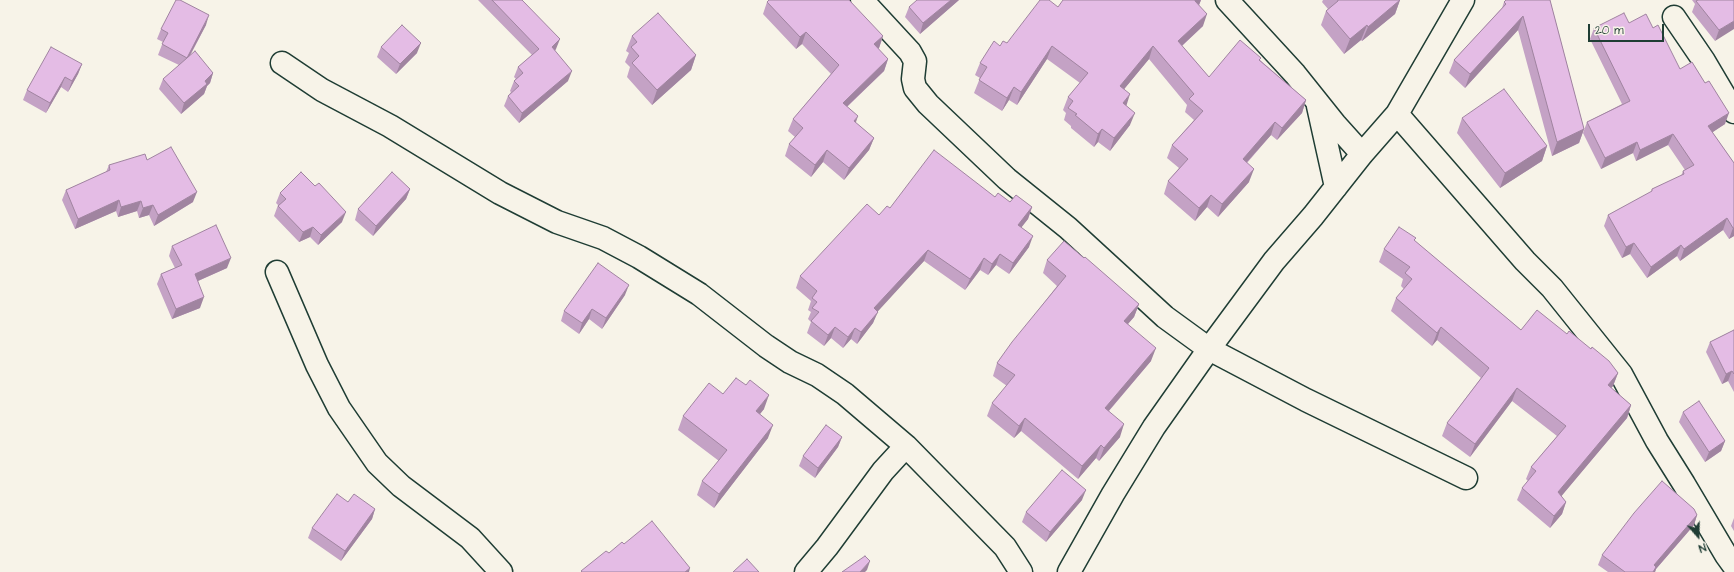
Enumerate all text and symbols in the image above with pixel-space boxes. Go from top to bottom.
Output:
scale bar [1590,16,1666,42]
text: 20 m [1595,22,1624,39]
north arrow [1678,516,1718,556]
text: N [1696,540,1708,556]

